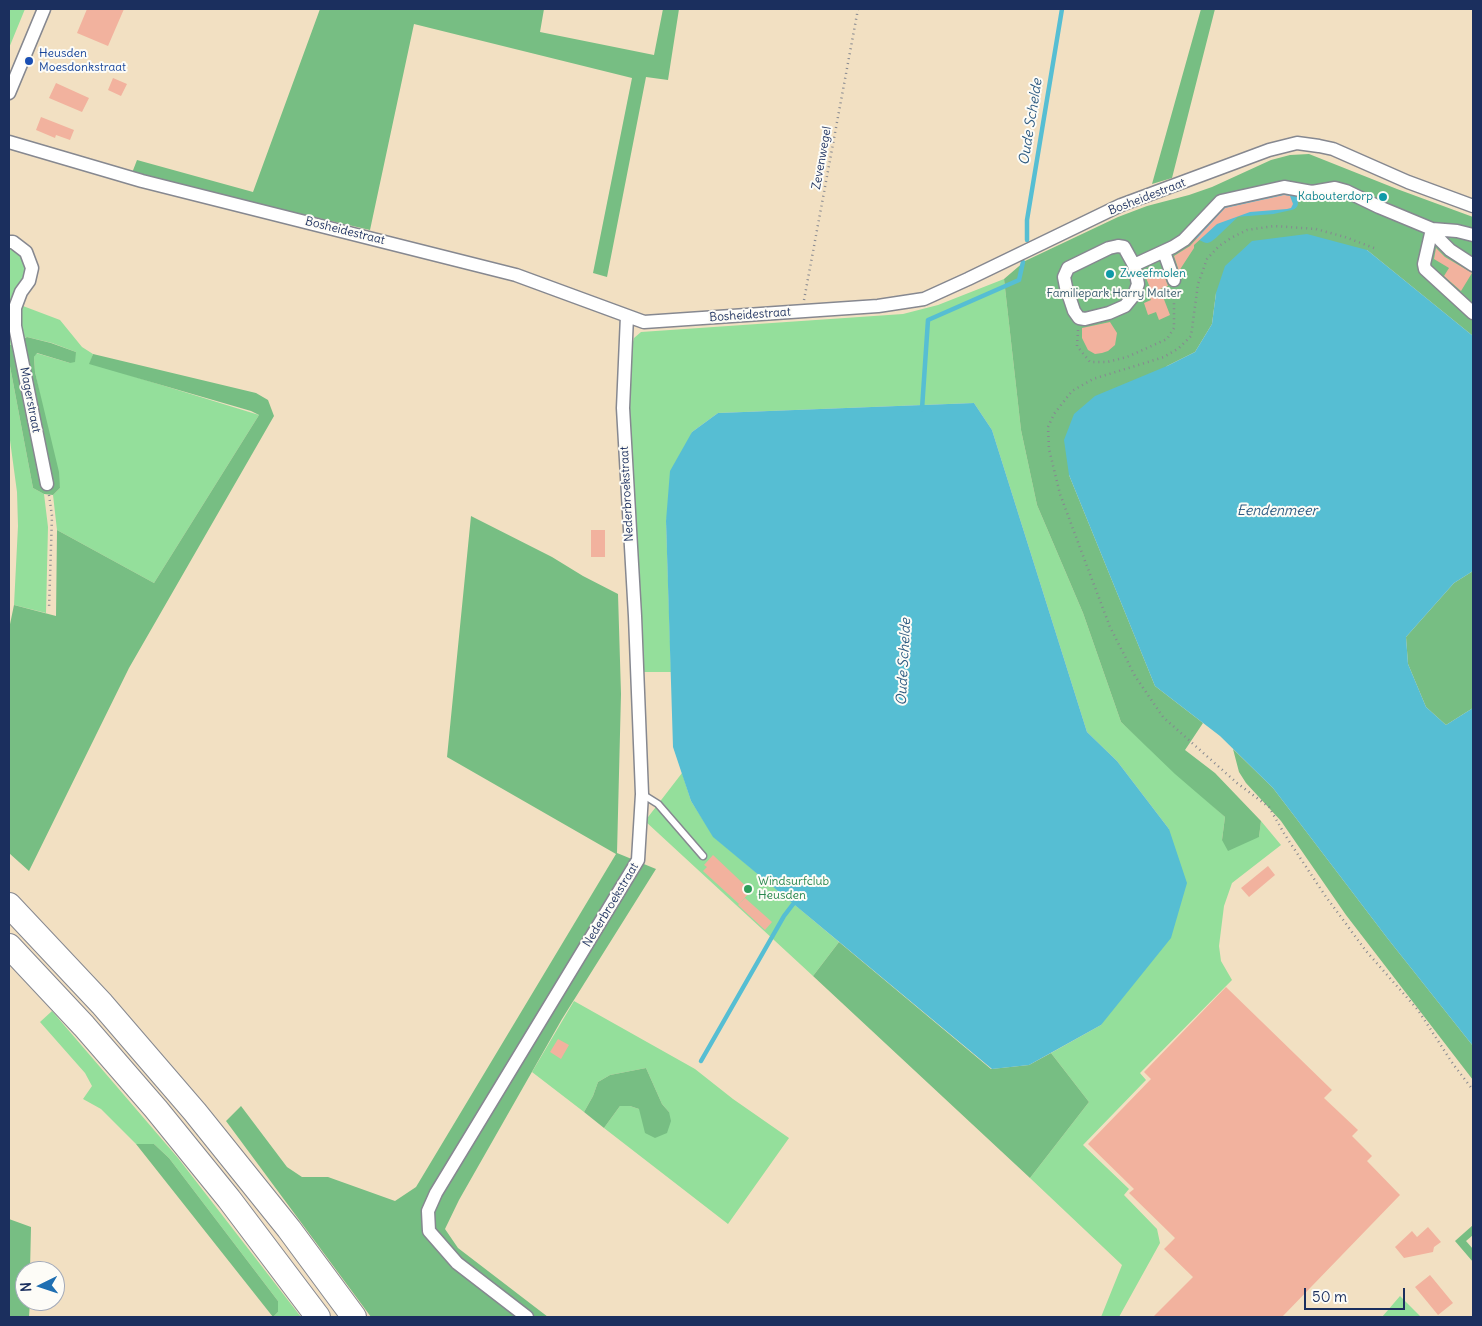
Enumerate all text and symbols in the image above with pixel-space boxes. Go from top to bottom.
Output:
place label: Heusden Moesdonkstraat [39,47,126,75]
marker: Heusden Moesdonkstraat [23,55,35,67]
water label: Oude Schelde [1016,78,1046,166]
street label: Zevenwegel [809,125,835,191]
street label: Bosheidestraat [1106,176,1188,218]
place label: Kabouterdorp [1298,190,1373,204]
marker: Kabouterdorp [1377,191,1389,203]
street label: Bosheidestraat [304,214,386,248]
place label: Zweefmolen [1120,267,1186,281]
marker: Zweefmolen [1104,268,1116,280]
park label: Familiepark Harry Malter [1046,287,1182,301]
street label: Bosheidestraat [709,305,791,325]
street label: Magerstraat [17,366,43,434]
street label: Nederbroekstraat [617,446,637,542]
water label: Eendenmeer [1237,503,1317,519]
water label: Oude Schelde [893,618,915,706]
street label: Nederbroekstraat [580,860,642,950]
place label: Windsurfclub Heusden [758,875,829,903]
marker: Windsurfclub Heusden [742,883,754,895]
north arrow [15,1261,65,1311]
scale bar [1307,1278,1408,1310]
text: N [17,1282,35,1292]
text: 50 m [1312,1287,1347,1306]

